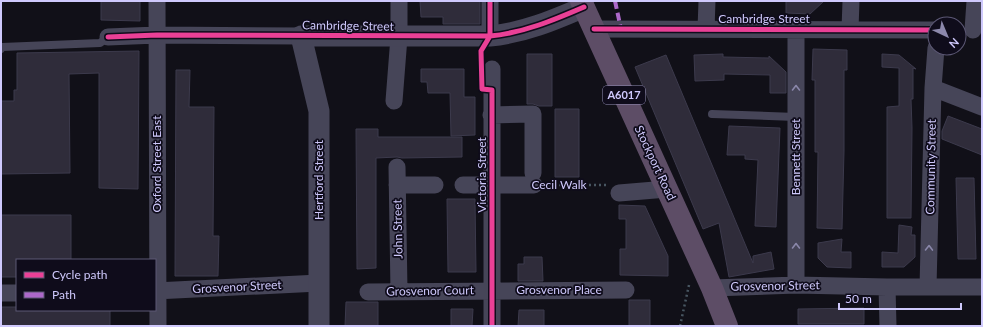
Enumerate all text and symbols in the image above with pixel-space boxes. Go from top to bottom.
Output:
street label: Cambridge Street [718,11,811,26]
north arrow [927,16,967,56]
street label: Cambridge Street [302,17,395,34]
text: N [947,36,962,51]
one-way arrow [792,85,800,91]
road number: A6017 [603,86,645,104]
street label: Oxford Street East [149,115,164,213]
street label: Bennett Street [788,118,803,195]
street label: Community Street [922,118,939,215]
street label: Stockport Road [632,123,679,203]
street label: Victoria Street [474,136,489,213]
street label: Hertford Street [311,139,326,220]
street label: Cecil Walk [531,177,588,192]
street label: John Street [389,198,406,259]
one-way arrow [792,243,800,249]
one-way arrow [925,245,933,251]
legend [16,259,156,311]
text: Cycle path [52,267,107,282]
street label: Grosvenor Street [192,277,283,296]
street label: Grosvenor Street [730,277,820,294]
street label: Grosvenor Court [386,282,475,299]
street label: Grosvenor Place [516,282,602,297]
scale bar [839,285,961,311]
text: Path [52,287,76,302]
text: 50 m [845,291,872,306]

